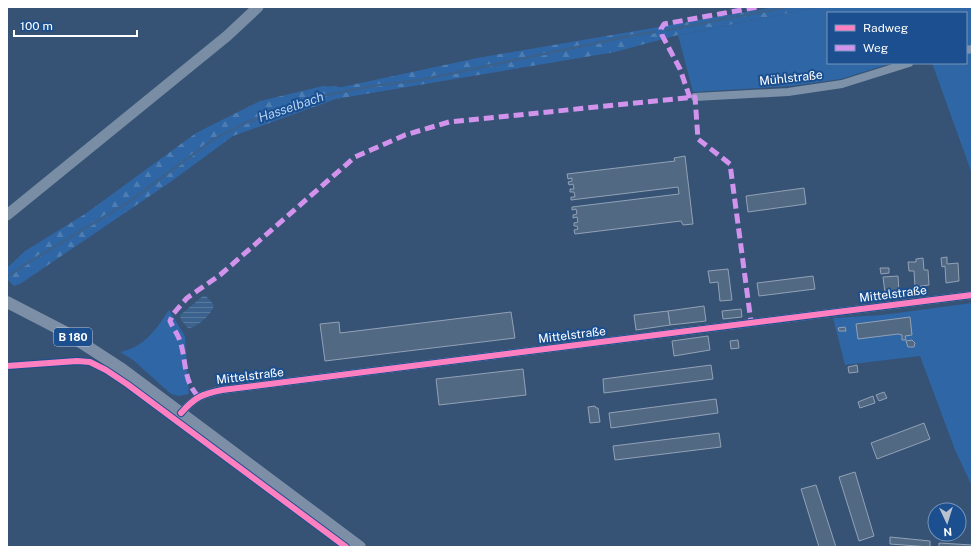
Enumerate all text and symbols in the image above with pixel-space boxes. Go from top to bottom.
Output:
scale bar [14,12,137,38]
legend [827,12,967,64]
text: 100 m [20,19,53,33]
text: Radweg [863,21,908,35]
text: Weg [863,41,888,55]
street label: Mühlstraße [759,68,824,88]
water label: Hasselbach [256,89,326,125]
street label: Mittelstraße [858,283,928,305]
street label: Mittelstraße [537,324,607,346]
road number: B 180 [54,328,92,346]
street label: Mittelstraße [215,365,285,387]
north arrow [927,502,967,542]
text: N [943,526,952,538]

